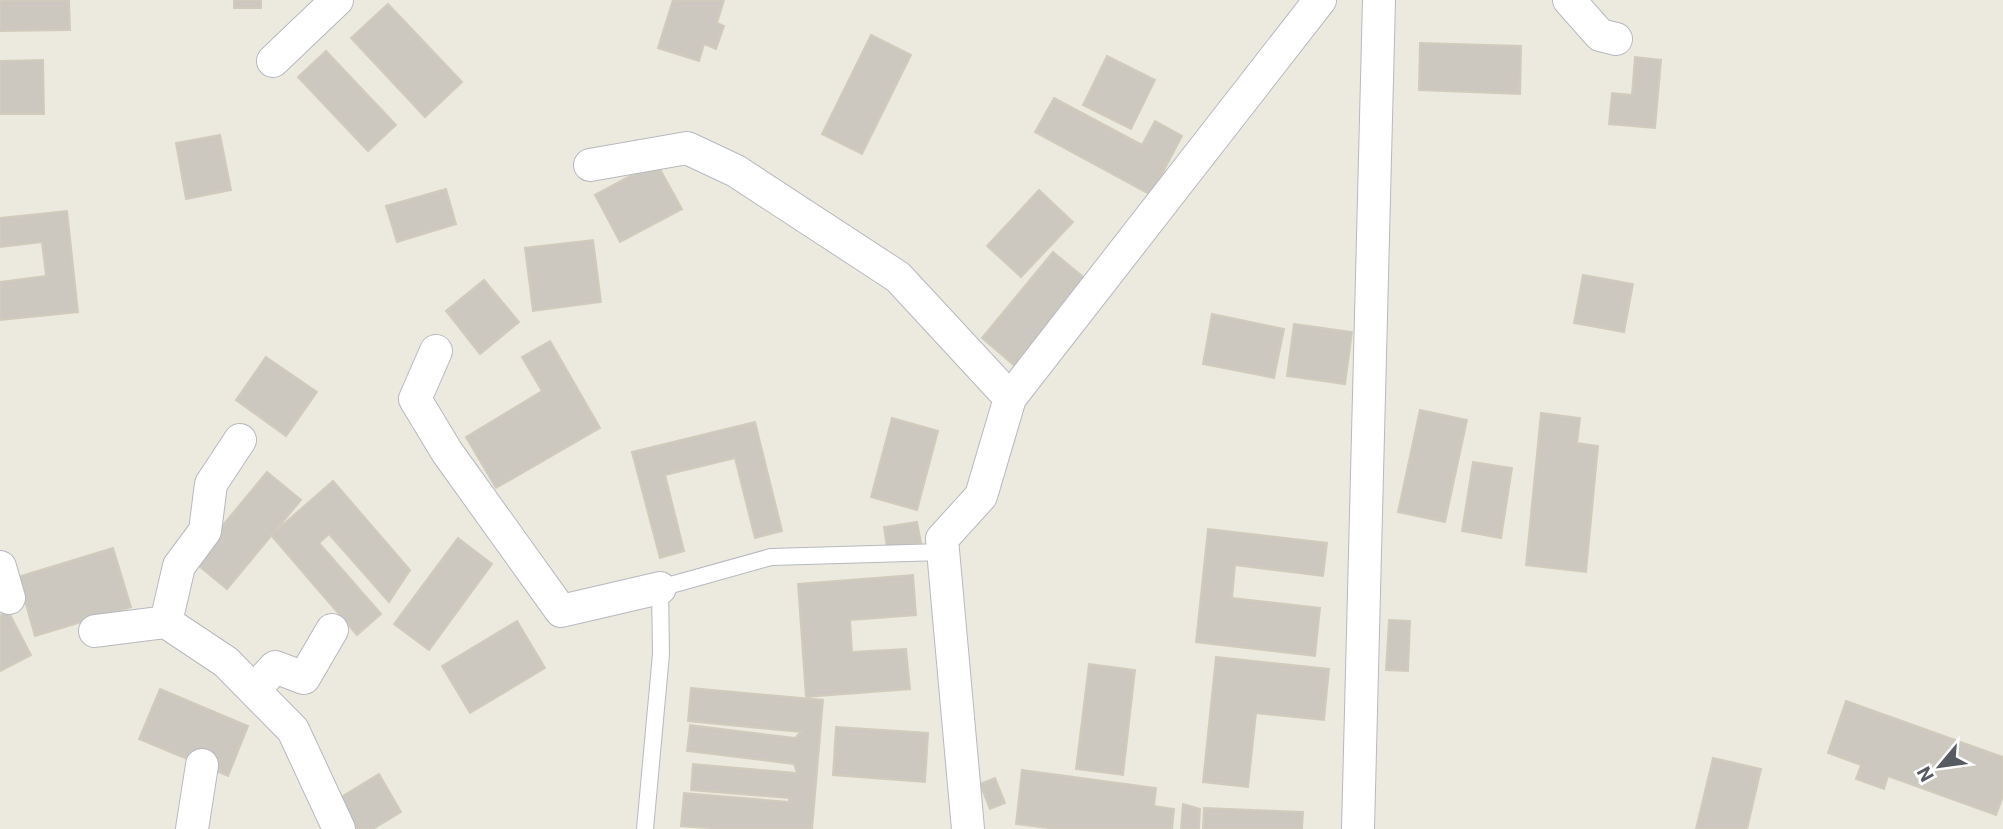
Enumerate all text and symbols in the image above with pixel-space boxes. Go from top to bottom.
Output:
north arrow [1905,731,1975,801]
text: N [1912,763,1939,785]

